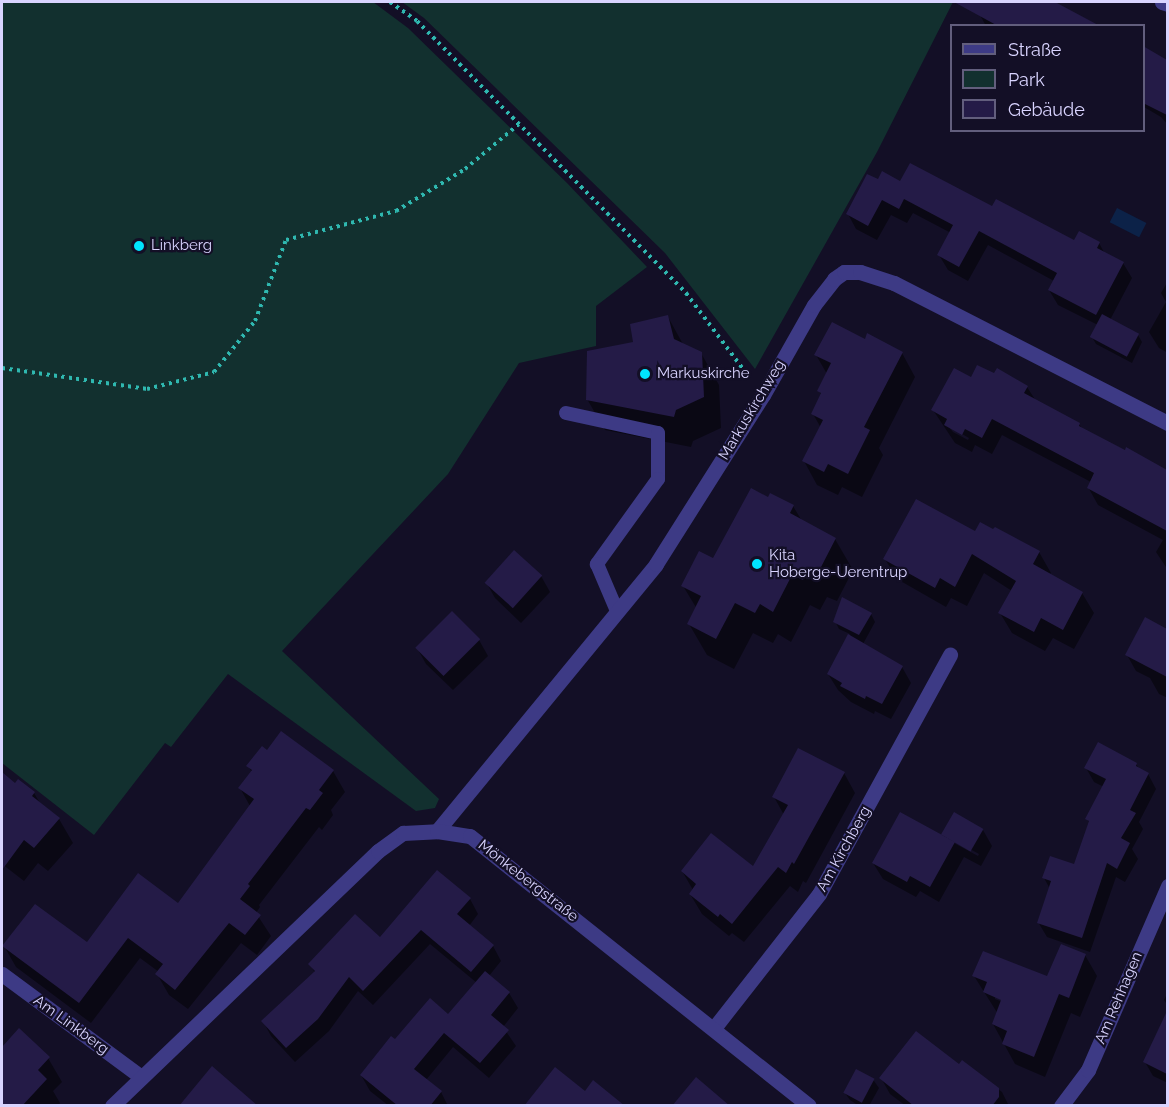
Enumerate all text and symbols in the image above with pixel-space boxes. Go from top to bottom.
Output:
legend [950,24,1145,132]
text: Straße [1008,39,1061,60]
text: Park [1008,69,1045,90]
text: Gebäude [1008,99,1085,120]
place label: Linkberg [151,237,212,255]
marker: Linkberg [132,239,146,253]
street label: Markuskirchweg [715,357,789,463]
place label: Markuskirche [657,365,750,383]
marker: Markuskirche [638,367,652,381]
place label: Kita Hoberge-Uerentrup [769,546,907,581]
marker: Kita Hoberge-Uerentrup [750,557,764,571]
street label: Am Kirchberg [813,803,875,895]
street label: Mönkebergstraße [474,836,582,926]
street label: Am Rehhagen [1091,949,1147,1047]
street label: Am Linkberg [30,992,112,1058]

